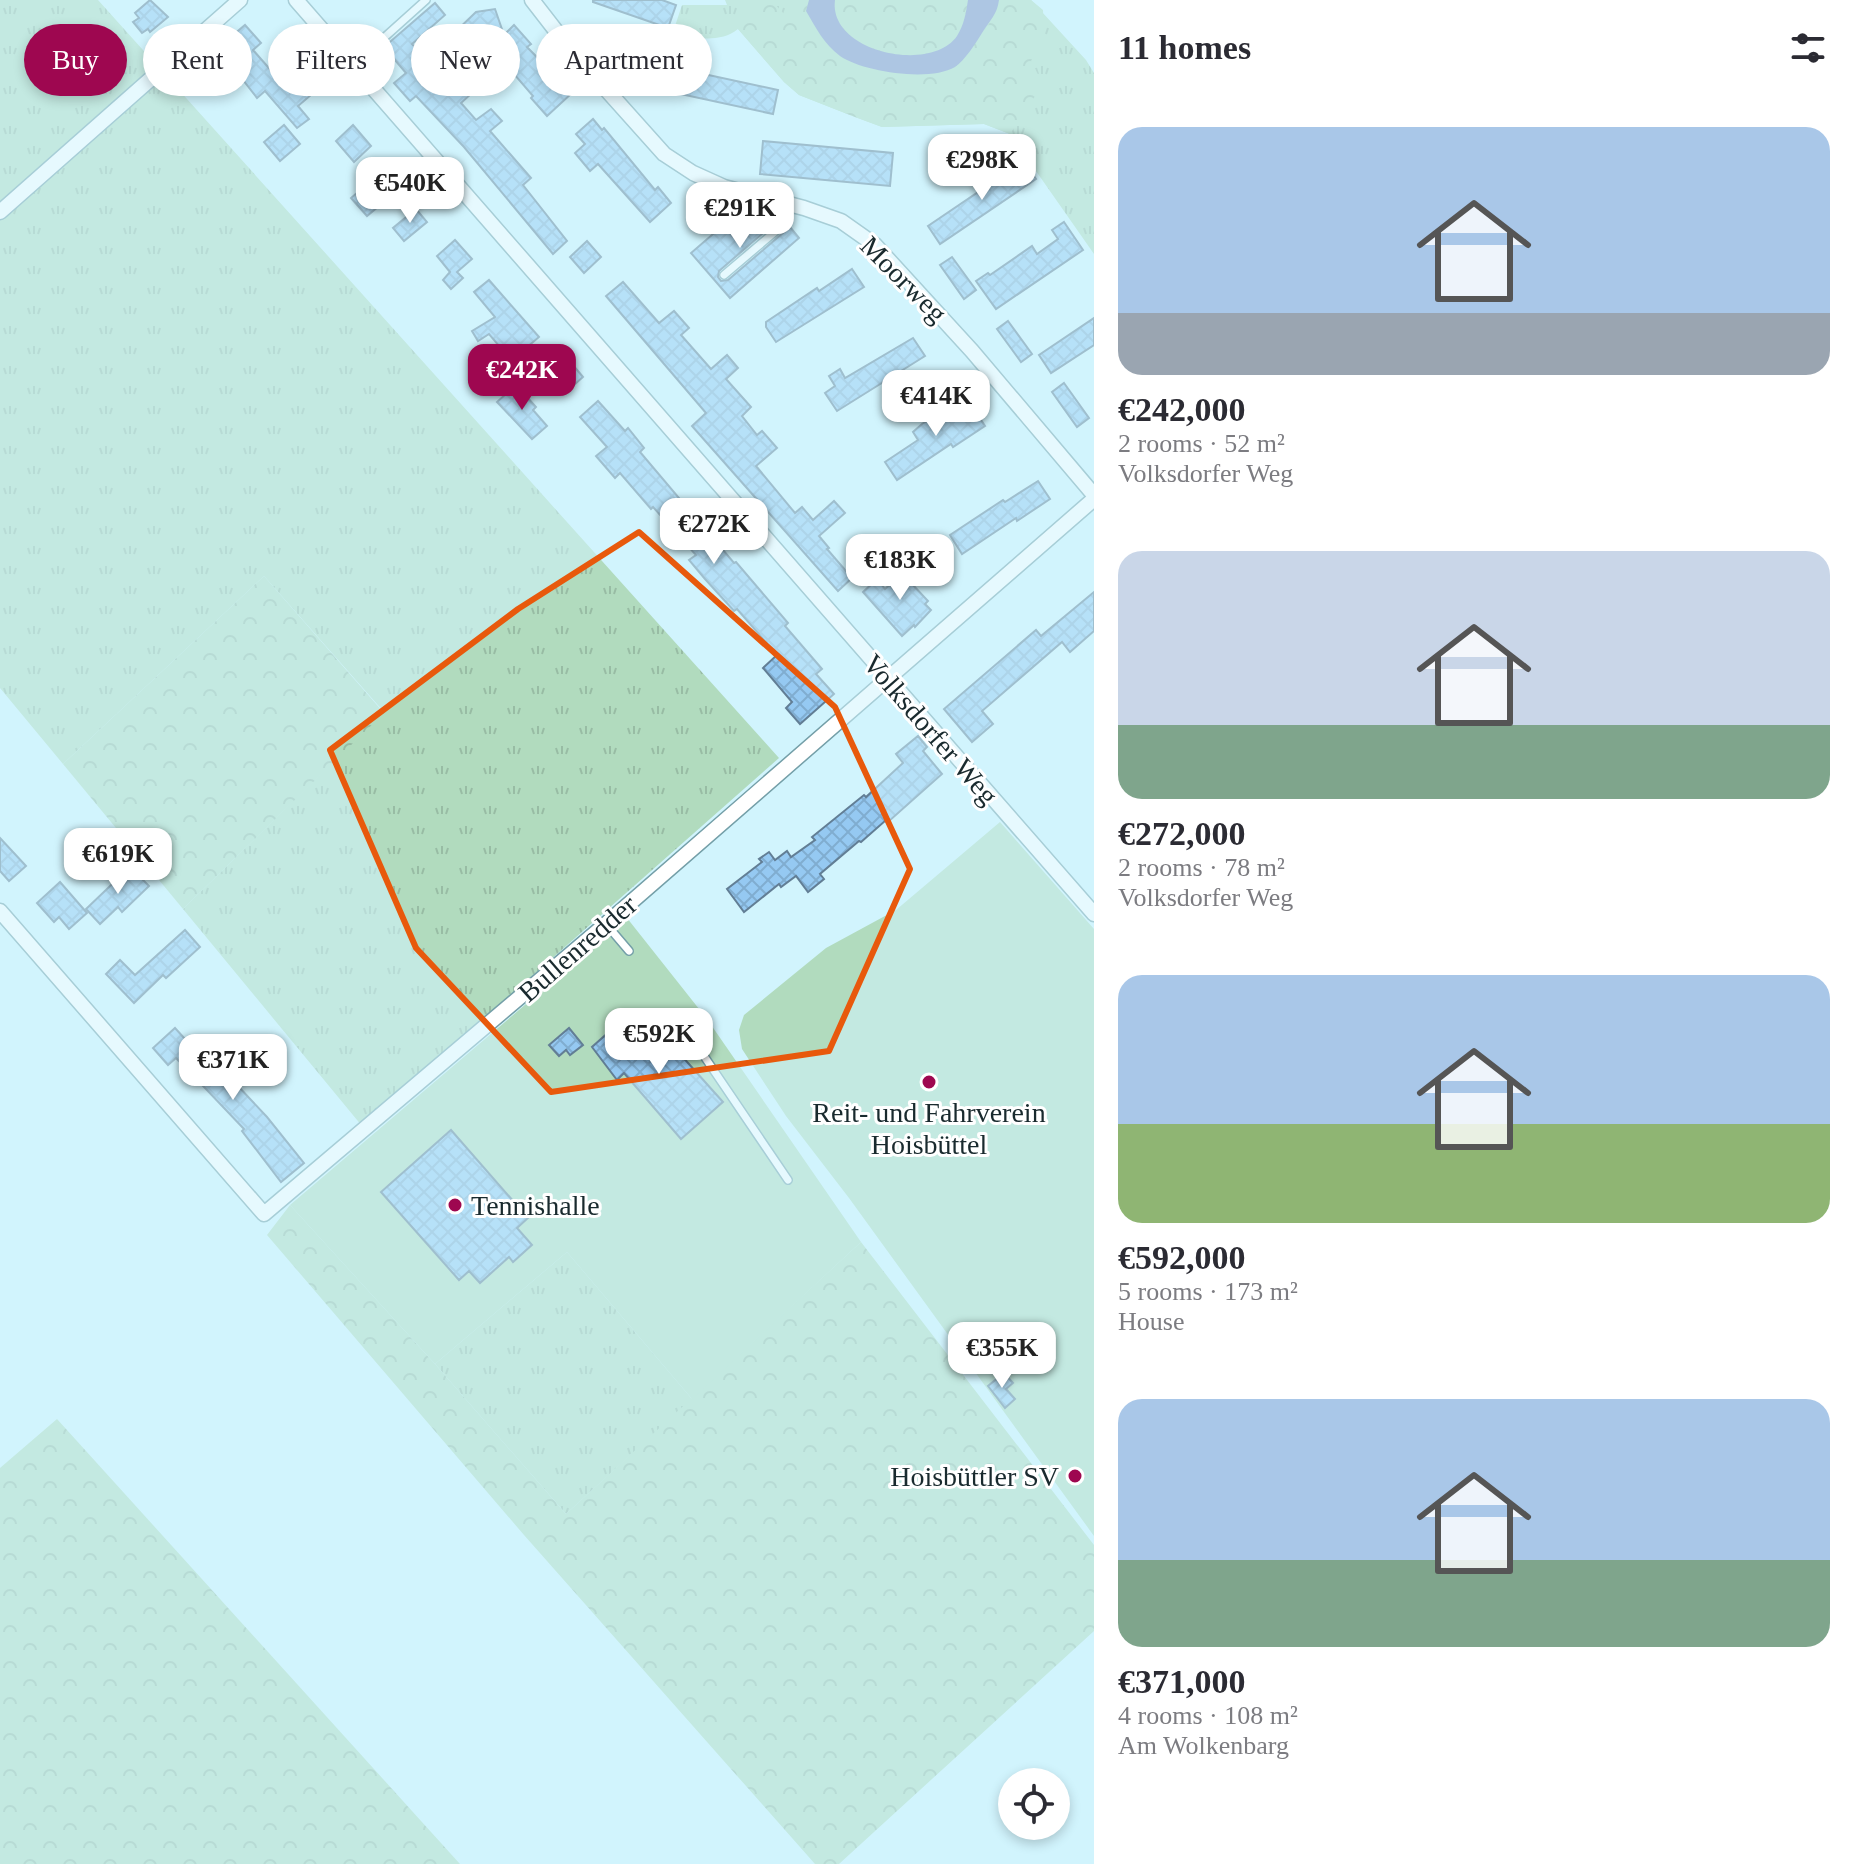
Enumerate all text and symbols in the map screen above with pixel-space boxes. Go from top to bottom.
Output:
chip: Buy [24,24,127,96]
chip: Rent [143,24,252,96]
chip: Filters [268,24,395,96]
chip: New [411,24,520,96]
chip: Apartment [536,24,712,96]
icon: filters [1786,26,1830,70]
text: 11 homes [1118,29,1251,66]
pin: €298K [926,134,1038,202]
text: €298K [946,145,1018,174]
pin: €540K [354,157,466,225]
text: €540K [374,168,446,197]
icon: home [1402,179,1546,323]
pin: €291K [684,182,796,250]
text: €291K [704,193,776,222]
street label: Moorweg [854,230,953,329]
pin: €242K [466,344,578,412]
text: €242K [486,355,558,384]
pin: €414K [880,370,992,438]
text: €414K [900,381,972,410]
text: €242,000 [1118,391,1246,428]
text: 2 rooms · 52 m² [1118,429,1285,458]
text: Volksdorfer Weg [1118,459,1293,488]
pin: €272K [658,498,770,566]
text: €272K [678,509,750,538]
pin: €183K [844,534,956,602]
text: €183K [864,545,936,574]
icon: home [1402,603,1546,747]
street label: Volksdorfer Weg [857,648,1004,811]
text: €272,000 [1118,815,1246,852]
pin: €619K [62,828,174,896]
text: €619K [82,839,154,868]
text: 2 rooms · 78 m² [1118,853,1285,882]
text: Volksdorfer Weg [1118,883,1293,912]
street label: Bullenredder [512,888,643,1008]
pin: €592K [603,1008,715,1076]
text: €592K [623,1019,695,1048]
icon: home [1402,1027,1546,1171]
pin: €371K [177,1034,289,1102]
text: €371K [197,1045,269,1074]
marker: Reit- und Fahrverein Hoisbüttel [920,1073,938,1091]
place label: Reit- und Fahrverein Hoisbüttel [812,1097,1046,1160]
place label: Tennishalle [471,1190,600,1221]
marker: Tennishalle [446,1196,464,1214]
text: €592,000 [1118,1239,1246,1276]
text: 5 rooms · 173 m² [1118,1277,1298,1306]
text: House [1118,1307,1184,1336]
pin: €355K [946,1322,1058,1390]
text: €355K [966,1333,1038,1362]
icon: home [1402,1451,1546,1595]
place label: Hoisbüttler SV [890,1461,1059,1492]
marker: Hoisbüttler SV [1066,1467,1084,1485]
text: €371,000 [1118,1663,1246,1700]
text: 4 rooms · 108 m² [1118,1701,1298,1730]
text: Am Wolkenbarg [1118,1731,1289,1760]
map controls [998,1768,1070,1840]
button: locate [998,1768,1070,1840]

